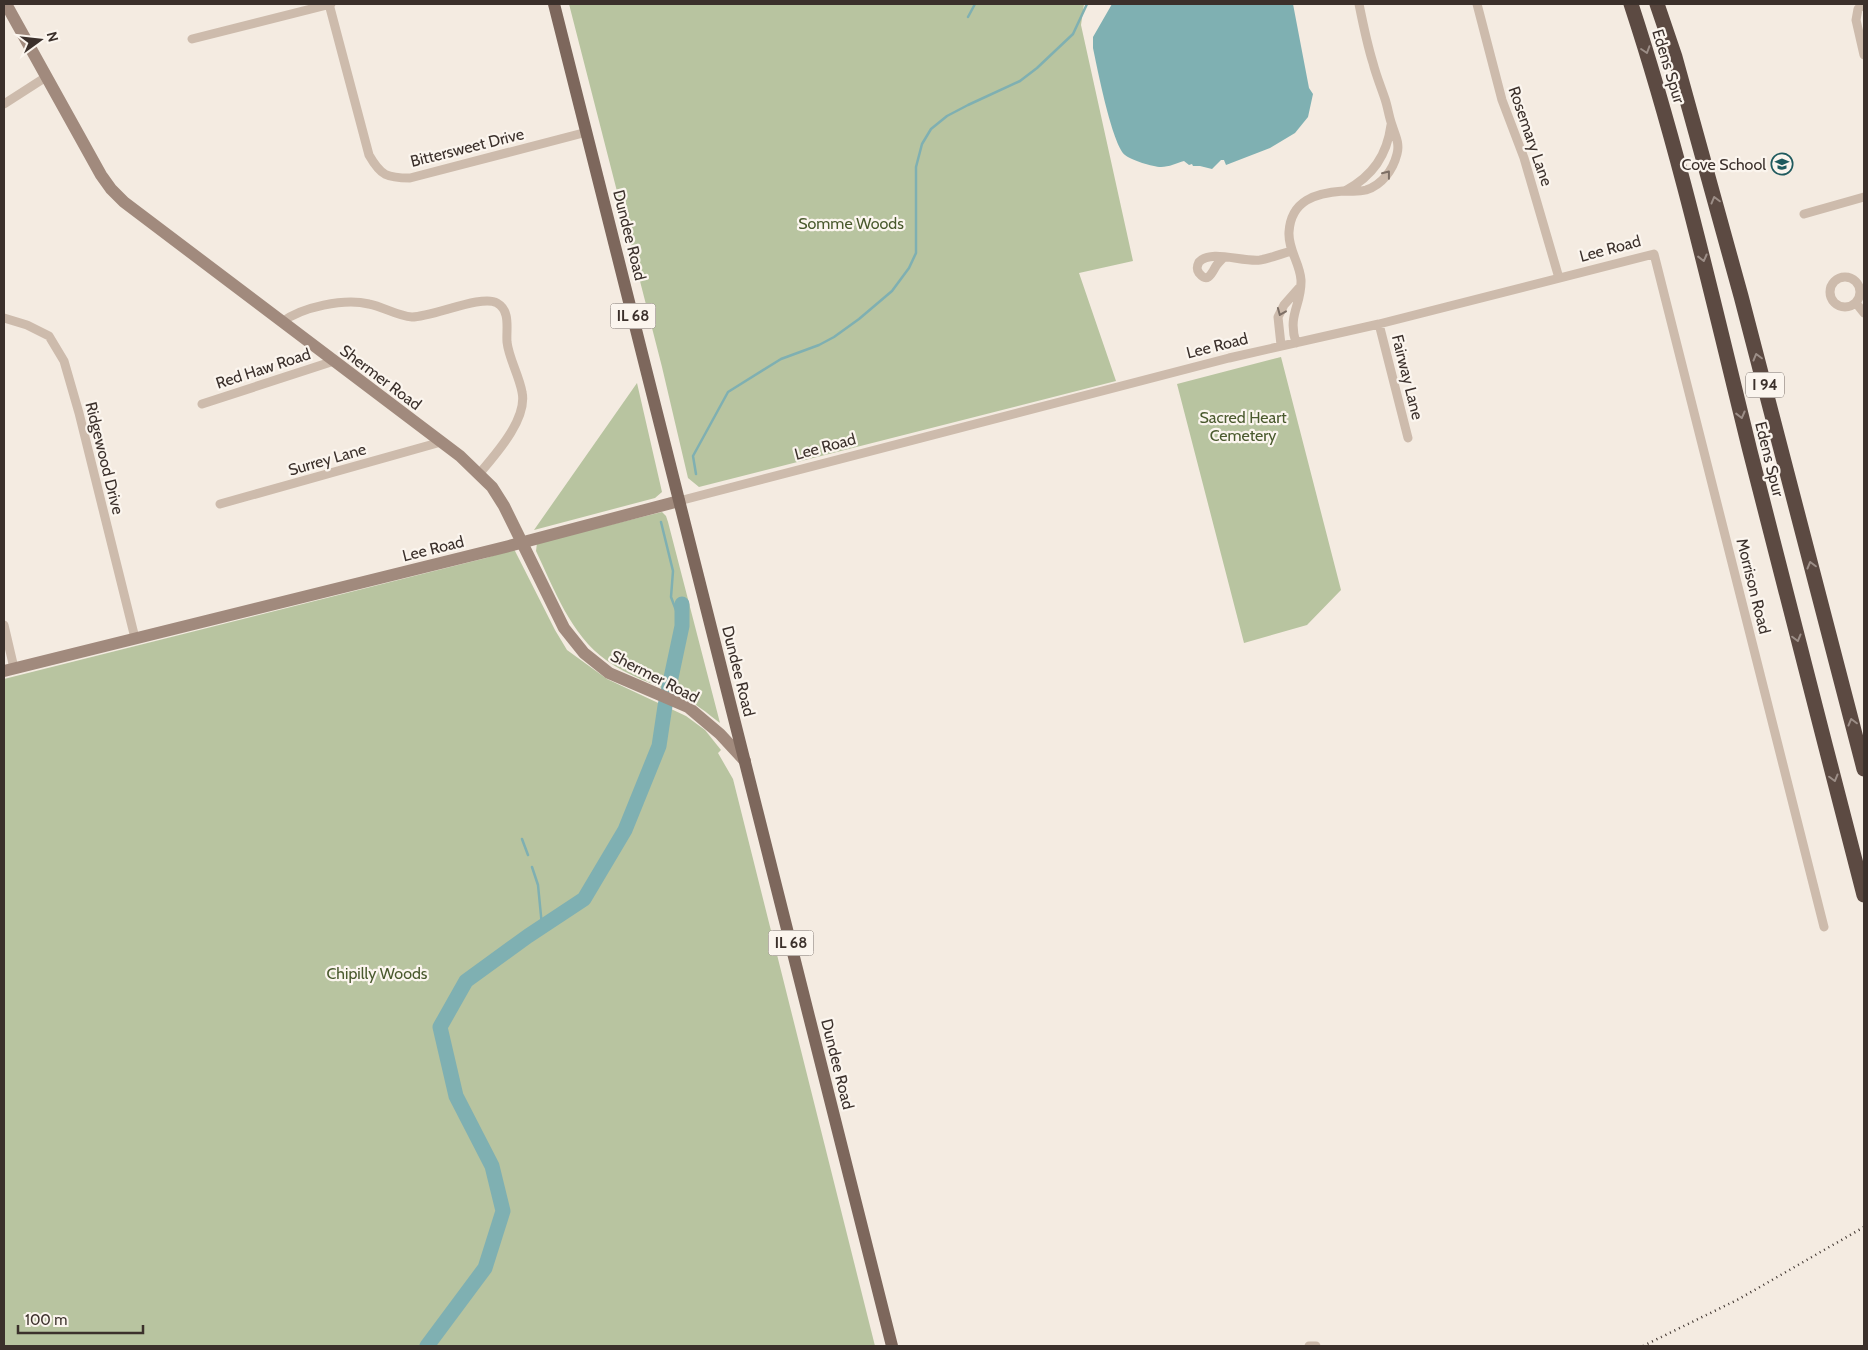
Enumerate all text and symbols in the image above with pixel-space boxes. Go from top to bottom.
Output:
north arrow [15,15,65,65]
street label: Edens Spur [1648,27,1689,106]
text: N [43,30,63,44]
one-way arrow [1641,45,1651,54]
street label: Rosemary Lane [1505,84,1556,189]
street label: Bittersweet Drive [408,124,526,171]
school or university icon: Cove School [1770,152,1794,176]
place label: Cove School [1682,155,1766,174]
one-way arrow [1381,170,1390,180]
street label: Dundee Road [609,188,650,282]
one-way arrow [1710,196,1720,204]
park label: Somme Woods [798,214,904,233]
street label: Lee Road [1577,231,1643,266]
one-way arrow [1697,253,1707,261]
road number: IL 68 [610,304,656,328]
one-way arrow [1278,307,1288,316]
street label: Lee Road [1184,329,1250,362]
street label: Fairway Lane [1388,333,1427,422]
street label: Shermer Road [336,341,425,414]
street label: Red Haw Road [213,344,313,393]
one-way arrow [1752,352,1763,361]
road number: I 94 [1746,372,1784,398]
street label: Ridgewood Drive [81,400,128,516]
park label: Sacred Heart Cemetery [1199,408,1287,445]
one-way arrow [1735,411,1746,420]
street label: Edens Spur [1751,420,1788,499]
street label: Lee Road [792,429,858,464]
street label: Surrey Lane [286,439,368,480]
street label: Lee Road [400,532,466,565]
street label: Morrison Road [1732,536,1775,636]
one-way arrow [1806,560,1817,569]
street label: Dundee Road [718,624,759,718]
one-way arrow [1791,634,1802,643]
street label: Shermer Road [607,646,702,707]
one-way arrow [1847,718,1858,726]
one-way arrow [1828,773,1839,782]
road number: IL 68 [768,930,814,956]
park label: Chipilly Woods [327,964,428,983]
street label: Dundee Road [817,1017,858,1111]
scale bar [18,1302,142,1334]
text: 100 m [25,1311,67,1329]

